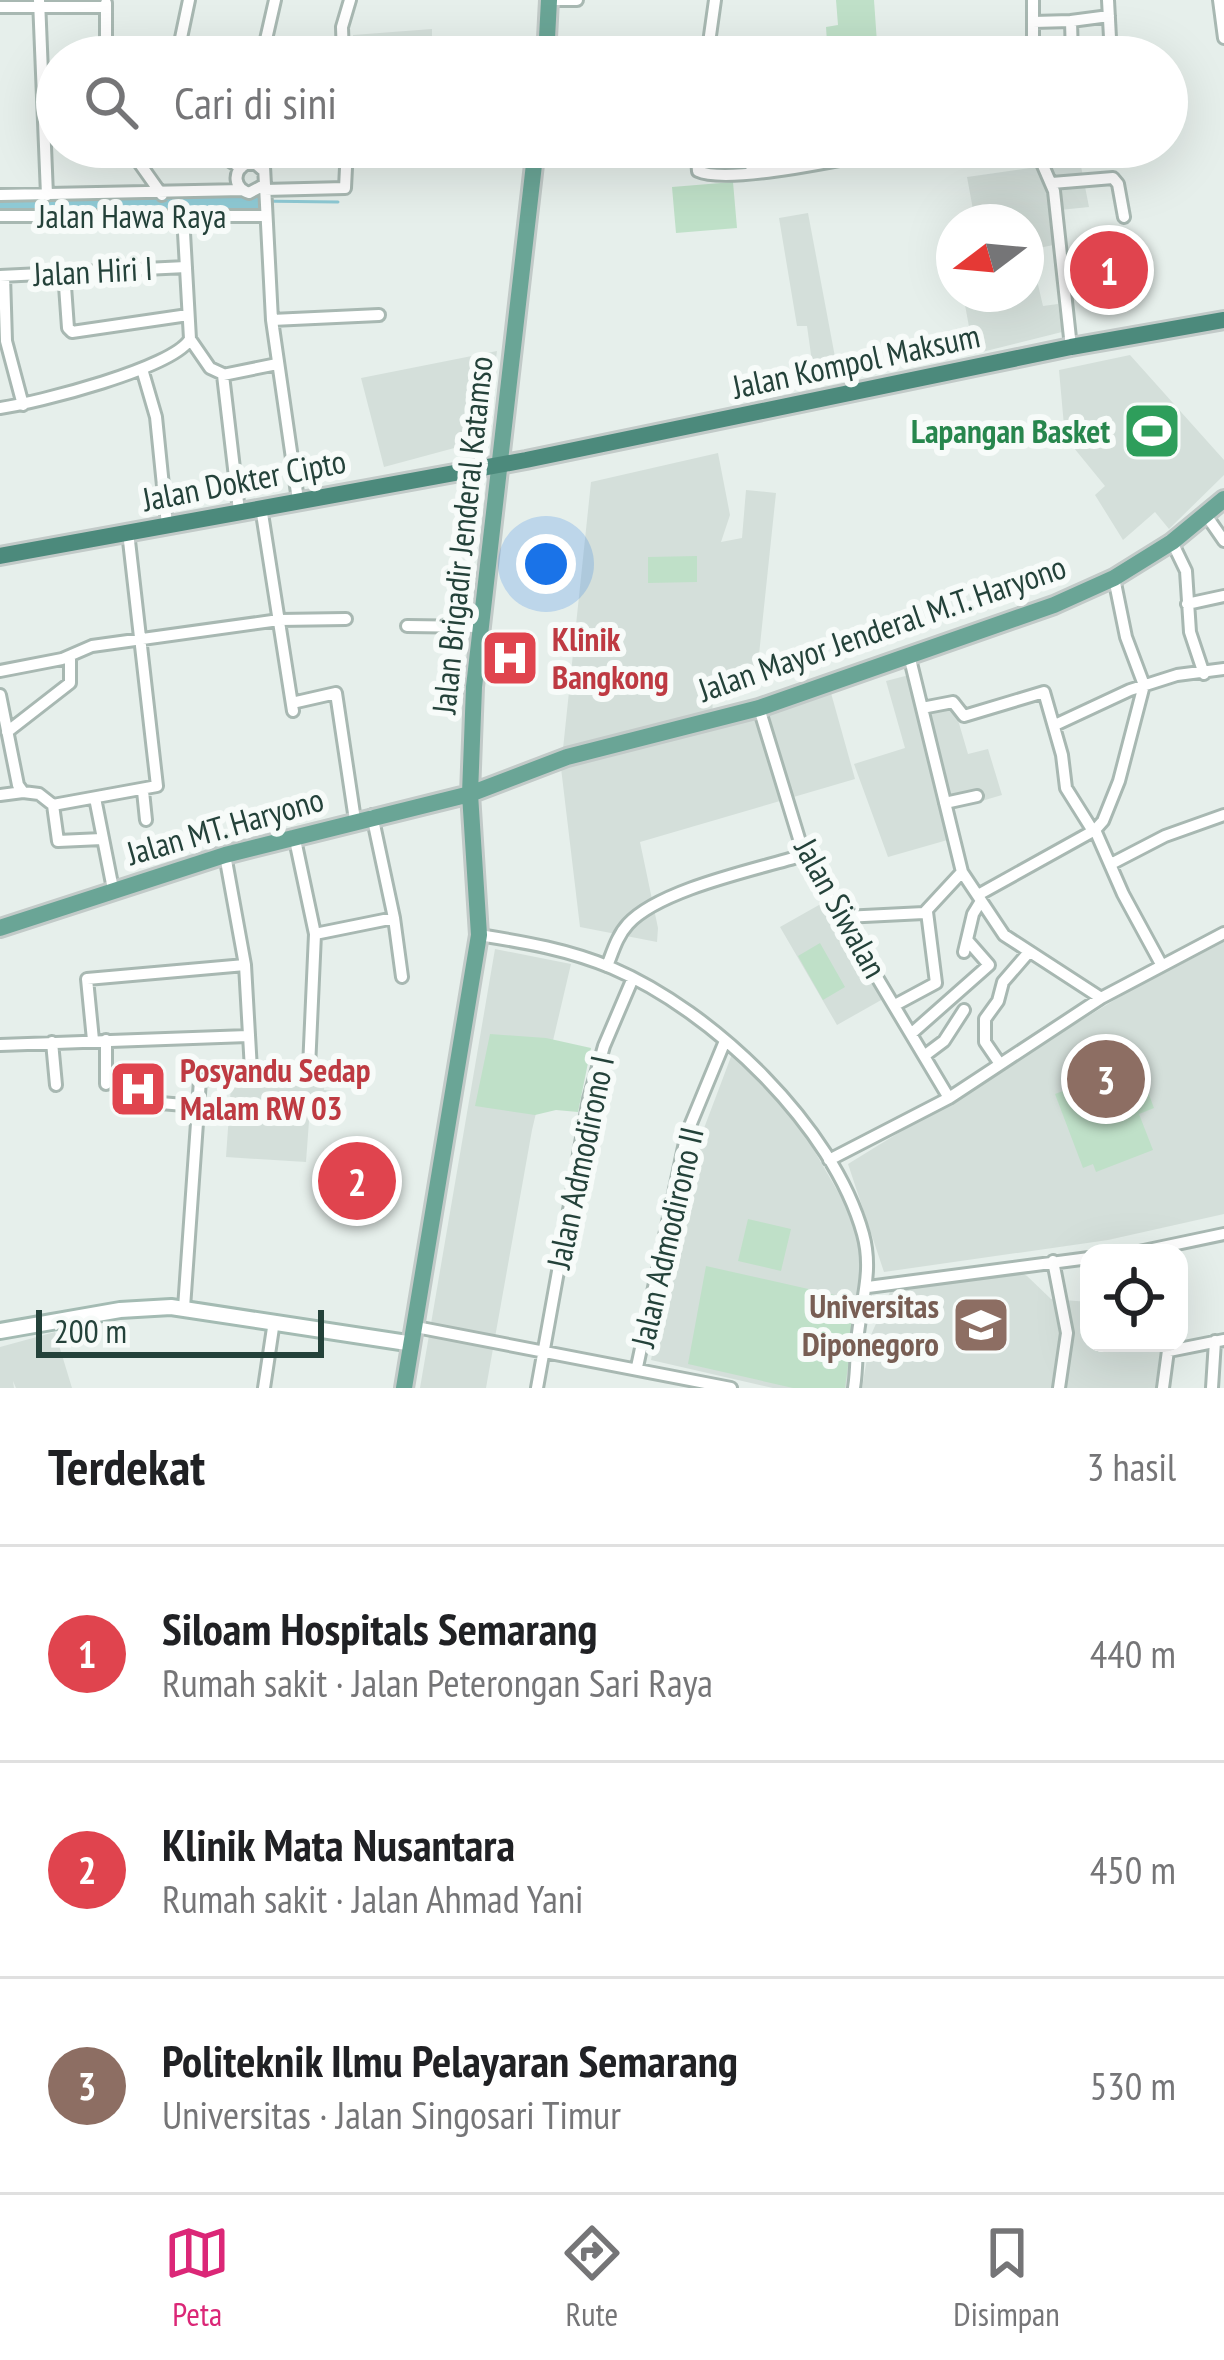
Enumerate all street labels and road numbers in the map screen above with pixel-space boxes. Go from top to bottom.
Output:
street label: Jalan Hawa Raya [37,194,226,237]
street label: Jalan Hiri I [31,246,154,295]
street label: Jalan Kompol Maksum [727,313,983,408]
street label: Jalan Brigadir Jenderal Katamso [421,354,502,717]
street label: Jalan Dokter Cipto [138,439,349,520]
street label: Jalan Mayor Jenderal M.T. Haryono [691,544,1071,711]
street label: Jalan MT. Haryono [121,777,328,874]
street label: Jalan Siwalan [785,830,897,985]
street label: Jalan Admodirono I [536,1052,623,1273]
street label: Jalan Admodirono II [620,1123,713,1352]

